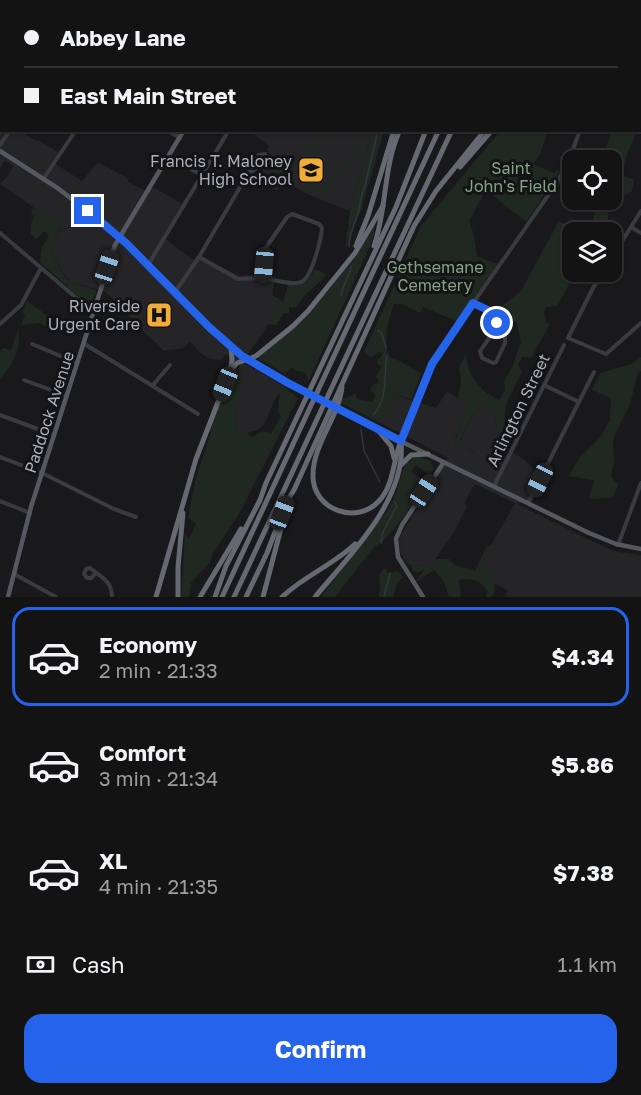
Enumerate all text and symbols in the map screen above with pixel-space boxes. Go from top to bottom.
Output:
text: Abbey Lane [60,24,186,51]
text: East Main Street [60,82,236,109]
map controls [562,150,622,282]
button: locate [562,150,622,210]
place label: Francis T. Maloney High School [150,151,292,189]
school or university icon: Francis T. Maloney High School [296,155,326,185]
park label: Saint John's Field [465,158,557,196]
route end [74,197,101,224]
button: layers [562,222,622,282]
car [253,246,275,284]
car [93,247,121,287]
park label: Gethsemane Cemetery [387,257,483,295]
place label: Riverside Urgent Care [48,296,140,334]
hospital icon: Riverside Urgent Care [144,300,174,330]
route start [483,309,510,336]
street label: Paddock Avenue [20,349,78,475]
street label: Arlington Street [482,350,554,470]
car [210,364,240,404]
car [524,460,556,500]
car [407,471,441,511]
car [267,493,297,533]
icon: car [27,630,81,684]
text: Economy [99,631,197,658]
text: $4.34 [551,643,614,670]
text: 2 min · 21:33 [99,658,218,682]
icon: car [27,738,81,792]
text: Comfort [99,739,186,766]
text: $5.86 [551,751,614,778]
text: 3 min · 21:34 [99,766,218,790]
icon: car [27,846,81,900]
text: XL [99,847,127,874]
text: $7.38 [553,859,614,886]
text: 4 min · 21:35 [99,874,218,898]
icon: cash [24,948,57,981]
text: Cash [72,951,125,978]
text: 1.1 km [558,952,617,976]
button: Confirm [24,1014,617,1083]

